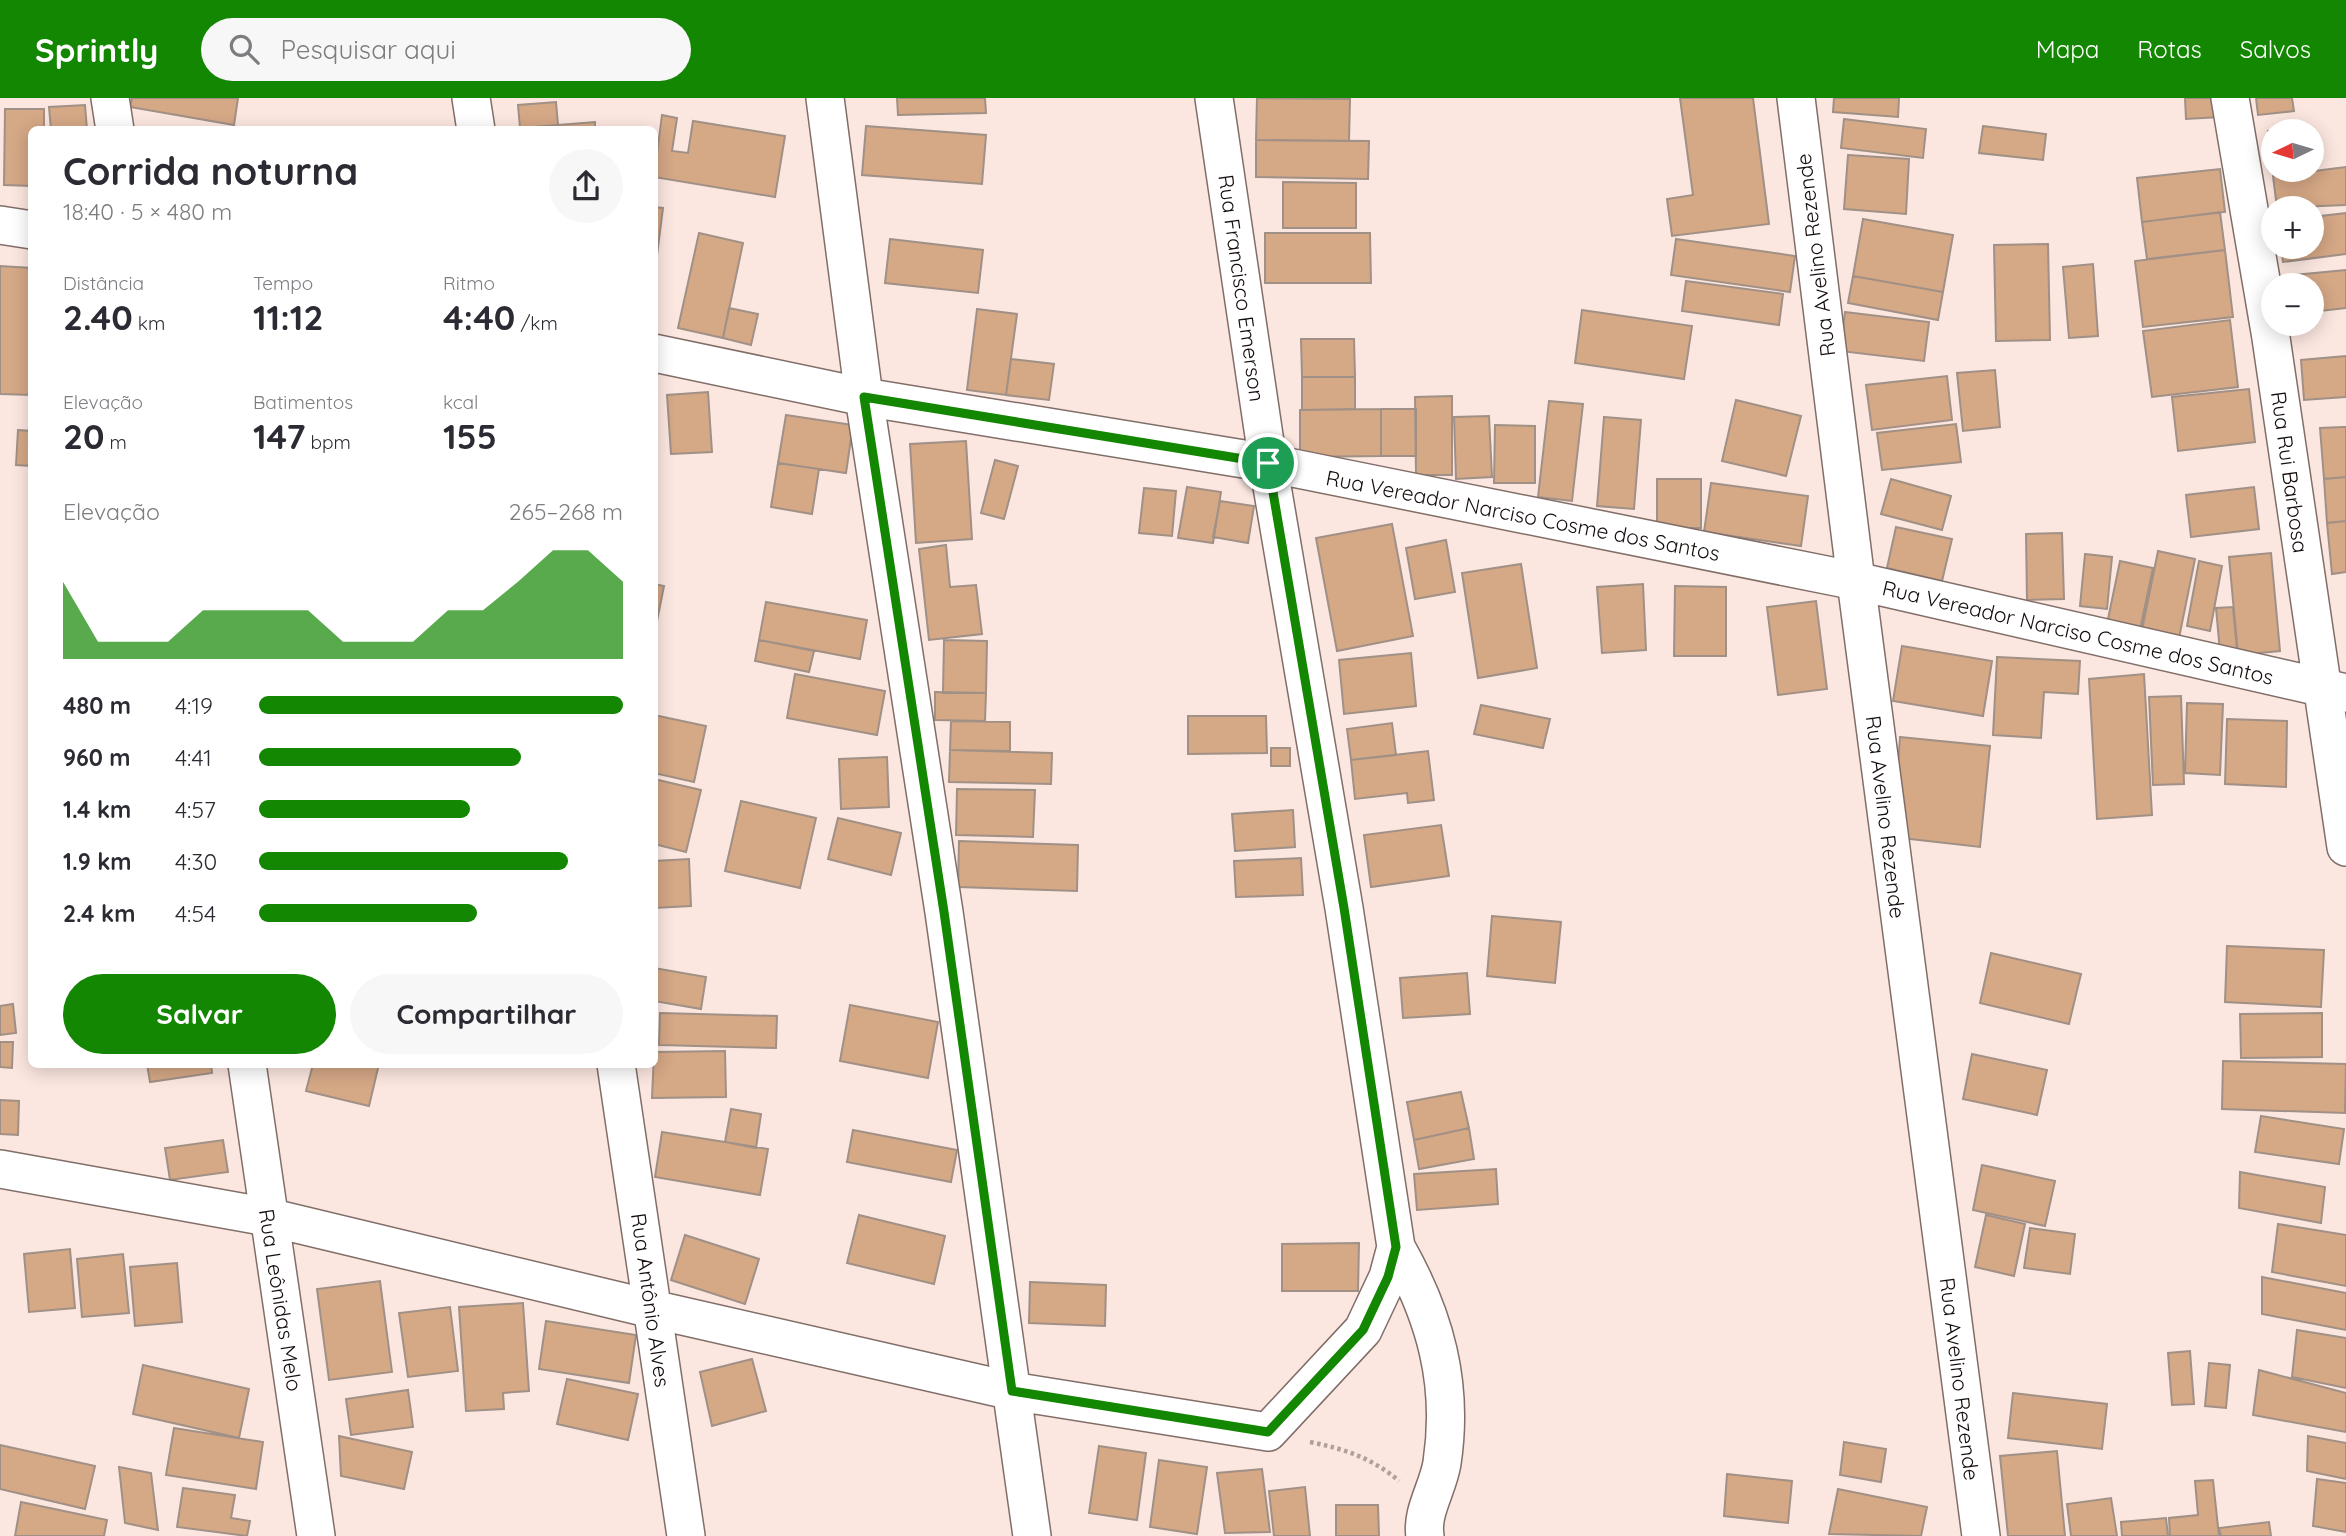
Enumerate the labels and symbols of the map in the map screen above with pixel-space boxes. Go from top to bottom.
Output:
north arrow [2261,119,2324,182]
street label: Rua Avelino Rezende [1790,152,1840,358]
street label: Rua Francisco Emerson [1213,173,1271,403]
street label: Rua Rui Barbosa [2266,390,2314,554]
pin [1238,433,1298,493]
street label: Rua Vereador Narciso Cosme dos Santos [1324,464,1722,566]
street label: Rua Vereador Narciso Cosme dos Santos [1880,574,2276,690]
street label: Rua Avelino Rezende [1861,714,1911,920]
street label: Rua Leônidas Melo [254,1207,308,1393]
street label: Rua Antônio Alves [626,1211,676,1389]
street label: Rua Avelino Rezende [1935,1276,1985,1482]

